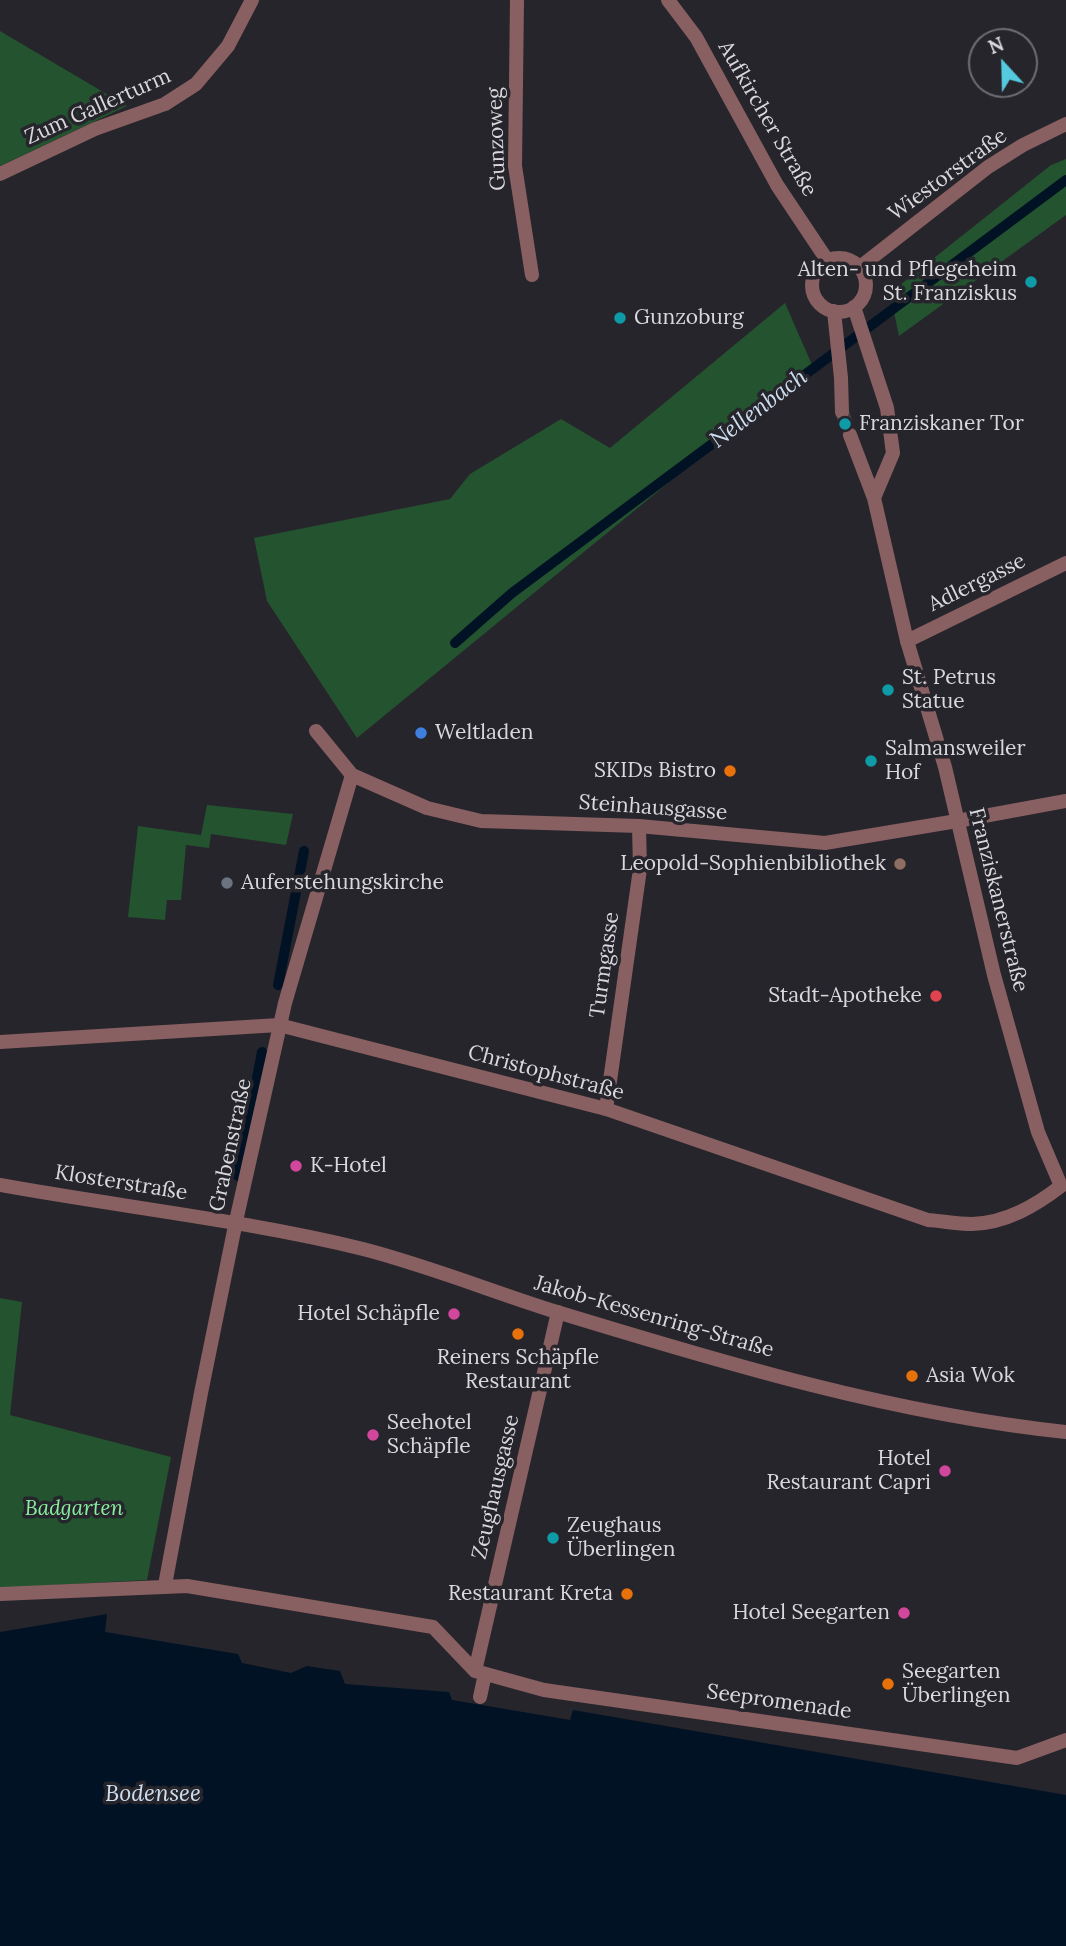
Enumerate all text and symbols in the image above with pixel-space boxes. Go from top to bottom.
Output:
north arrow [968,28,1038,98]
text: N [985,32,1007,59]
street label: Aufkircher Straße [712,37,822,201]
street label: Zum Gallerturm [21,64,175,150]
street label: Gunzoweg [483,87,511,191]
street label: Wiestorstraße [884,124,1012,226]
place label: Alten- und Pflegeheim St. Franziskus [798,257,1017,307]
marker: Alten- und Pflegeheim St. Franziskus [1023,274,1039,290]
place label: Gunzoburg [634,305,743,331]
marker: Gunzoburg [612,310,628,326]
water label: Nellenbach [705,363,813,455]
place label: Franziskaner Tor [859,411,1024,437]
marker: Franziskaner Tor [837,416,853,432]
street label: Adlergasse [924,549,1030,617]
place label: St. Petrus Statue [902,665,996,715]
marker: St. Petrus Statue [880,682,896,698]
place label: Weltladen [435,720,534,746]
marker: Weltladen [413,725,429,741]
place label: Salmansweiler Hof [885,736,1026,786]
marker: Salmansweiler Hof [863,753,879,769]
place label: SKIDs Bistro [594,758,716,784]
marker: SKIDs Bistro [722,763,738,779]
street label: Steinhausgasse [578,790,728,826]
street label: Franziskanerstraße [963,805,1033,995]
place label: Leopold-Sophienbibliothek [620,851,886,877]
marker: Leopold-Sophienbibliothek [892,856,908,872]
place label: Auferstehungskirche [241,870,444,896]
marker: Auferstehungskirche [219,875,235,891]
street label: Turmgasse [585,910,625,1020]
place label: Stadt-Apotheke [768,983,922,1009]
marker: Stadt-Apotheke [928,988,944,1004]
street label: Christophstraße [465,1040,627,1106]
street label: Grabenstraße [205,1076,257,1214]
place label: K-Hotel [310,1153,387,1179]
marker: K-Hotel [288,1158,304,1174]
street label: Klosterstraße [53,1160,189,1206]
street label: Jakob-Kessenring-Straße [531,1271,777,1363]
place label: Hotel Schäpfle [297,1301,440,1327]
marker: Hotel Schäpfle [446,1306,462,1322]
marker: Reiners Schäpfle Restaurant [510,1326,526,1342]
place label: Reiners Schäpfle Restaurant [437,1345,599,1395]
place label: Asia Wok [926,1363,1015,1389]
marker: Asia Wok [904,1368,920,1384]
place label: Seehotel Schäpfle [387,1410,472,1460]
street label: Zeughausgasse [467,1412,525,1562]
marker: Seehotel Schäpfle [365,1427,381,1443]
place label: Hotel Restaurant Capri [766,1446,931,1496]
marker: Hotel Restaurant Capri [937,1463,953,1479]
park label: Badgarten [25,1496,123,1522]
place label: Zeughaus Überlingen [567,1513,675,1563]
marker: Zeughaus Überlingen [545,1530,561,1546]
place label: Restaurant Kreta [448,1581,613,1607]
marker: Restaurant Kreta [619,1586,635,1602]
place label: Hotel Seegarten [733,1600,890,1626]
marker: Hotel Seegarten [896,1605,912,1621]
place label: Seegarten Überlingen [902,1659,1010,1709]
marker: Seegarten Überlingen [880,1676,896,1692]
street label: Seepromenade [705,1679,853,1725]
water label: Bodensee [105,1780,201,1808]

